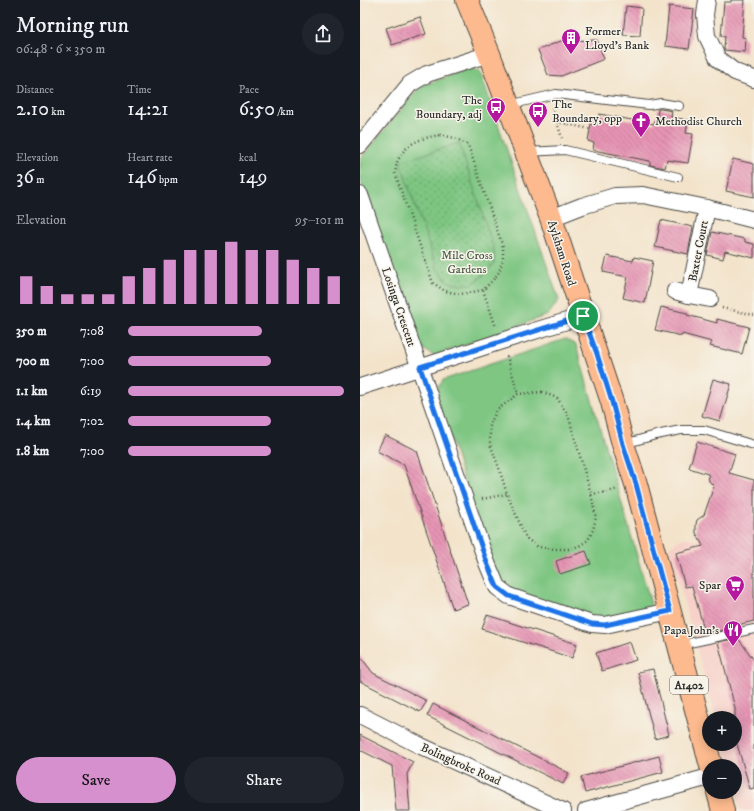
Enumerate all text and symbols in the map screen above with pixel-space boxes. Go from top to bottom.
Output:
text: Morning run [16,12,129,39]
button: share [302,13,344,55]
place label: Former Lloyd's Bank [585,24,649,53]
building icon: Former Lloyd's Bank [560,27,582,55]
text: 06:48 · 6 × 350 m [16,41,105,57]
text: Distance [16,83,54,97]
text: Time [127,83,151,97]
text: Pace [239,83,259,97]
place label: The Boundary, adj [416,93,482,122]
bus stop icon: The Boundary, adj [485,96,507,124]
text: 2.10 [16,97,49,122]
text: 14:21 [127,97,169,122]
text: 6:50 [239,97,275,122]
place label: The Boundary, opp [552,97,622,126]
bus stop icon: The Boundary, opp [527,100,549,128]
text: km [49,105,65,119]
text: /km [275,105,294,119]
church icon: Methodist Church [630,110,652,138]
place label: Methodist Church [655,114,743,129]
text: Elevation [16,151,59,165]
text: Heart rate [127,151,172,165]
text: kcal [239,151,257,165]
text: 36 [16,165,34,190]
text: 146 [127,165,157,190]
text: 149 [239,165,268,190]
text: m [34,173,45,187]
text: bpm [157,173,178,187]
text: Elevation [16,212,66,228]
text: 95–101 m [295,212,344,228]
street label: Aylsham Road [544,218,579,288]
street label: Baxter Court [685,219,712,283]
park label: Mile Cross Gardens [441,248,493,277]
street label: Losinga Crescent [378,266,419,349]
pin [566,299,600,333]
icon: arrive [572,305,594,327]
text: 350 m [16,323,47,339]
text: 7:08 [80,323,104,339]
text: 700 m [16,353,49,369]
text: 7:00 [80,353,104,369]
text: 1.1 km [16,383,48,399]
text: 6:19 [80,383,101,399]
text: 1.4 km [16,413,50,429]
text: 7:02 [80,413,104,429]
text: 1.8 km [16,443,49,459]
text: 7:00 [80,443,104,459]
supermarket icon: Spar [724,574,746,602]
place label: Spar [699,578,722,593]
restaurant icon: Papa John's [722,619,744,647]
place label: Papa John's [664,623,719,638]
road number: A1402 [670,676,708,694]
map controls [702,711,742,799]
button: + [702,711,742,751]
street label: Bolingbroke Road [418,740,503,789]
button: Save [16,757,176,803]
button: Share [184,757,344,803]
button: − [702,759,742,799]

